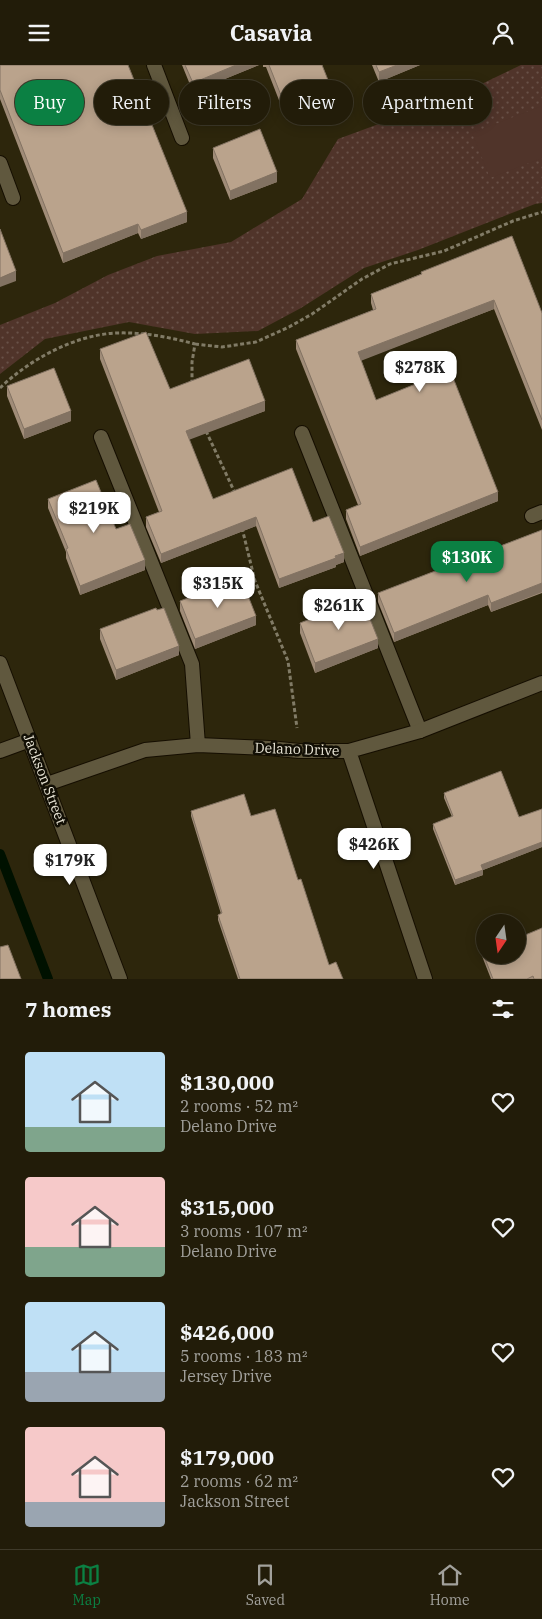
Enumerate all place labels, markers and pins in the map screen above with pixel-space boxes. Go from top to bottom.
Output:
pin: $278K [385,351,455,393]
pin: $219K [59,491,129,534]
pin: $130K [432,541,502,583]
pin: $315K [183,567,253,609]
pin: $261K [304,589,374,631]
pin: $426K [339,827,409,870]
pin: $179K [35,843,105,886]

